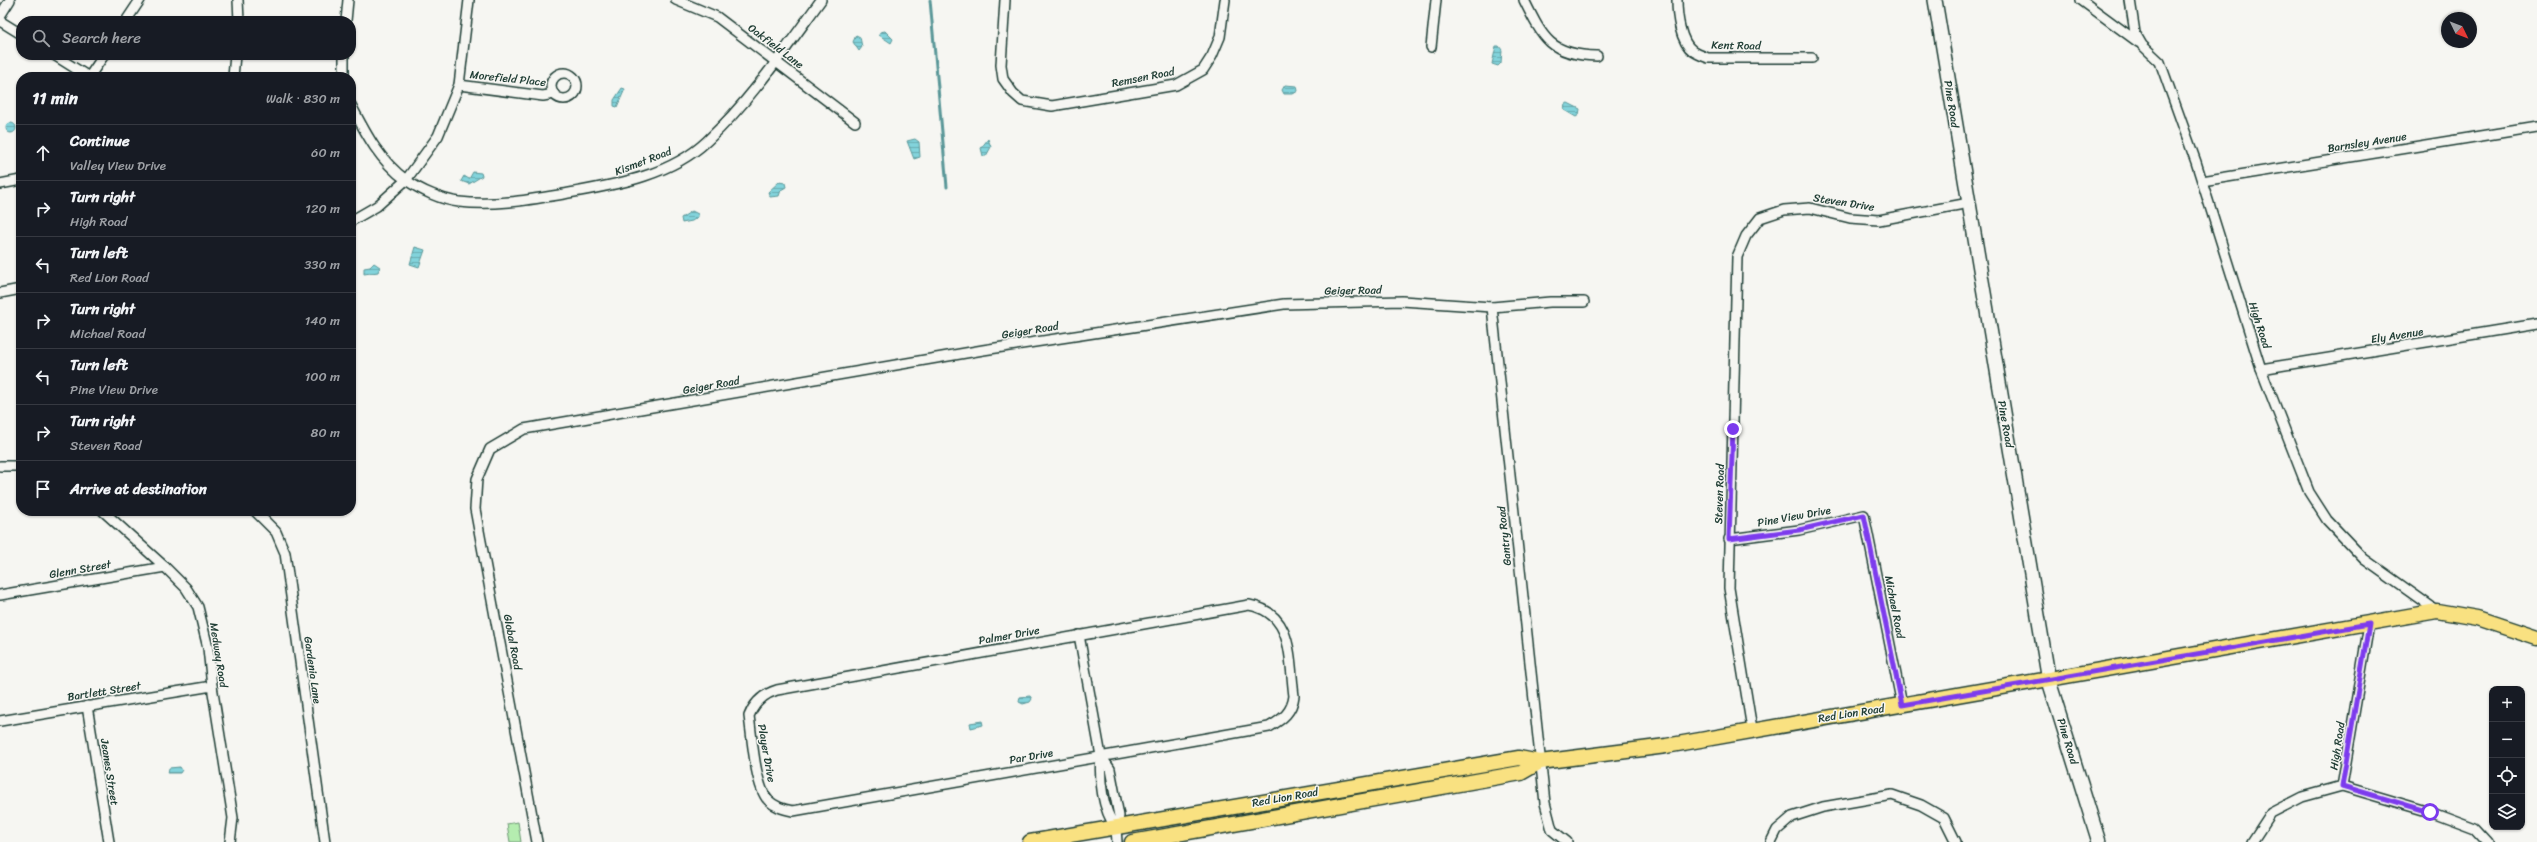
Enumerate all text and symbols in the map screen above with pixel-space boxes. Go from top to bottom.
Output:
north arrow [2441,12,2477,48]
search box [16,16,356,60]
street label: Oakfield Lane [744,19,808,74]
text: Search here [62,25,141,51]
icon: search [30,27,52,49]
street label: Kent Road [1711,36,1762,55]
street label: Remsen Road [1110,62,1177,93]
street label: Morefield Place [469,65,547,92]
street label: Pine Road [1938,79,1965,130]
text: 11 min [32,83,78,113]
text: Walk · 830 m [266,87,340,110]
street label: Barnsley Avenue [2326,127,2408,158]
text: Continue [70,128,130,154]
text: 60 m [311,141,340,164]
street label: Kismet Road [612,141,676,181]
icon: ahead [32,142,54,164]
text: Valley View Drive [70,154,166,177]
text: Turn right [70,184,135,210]
street label: Steven Drive [1812,188,1876,217]
text: 120 m [305,197,340,220]
icon: right [32,198,54,220]
text: High Road [70,210,127,233]
text: Turn left [70,240,128,266]
text: 330 m [304,253,340,276]
icon: left [32,254,54,276]
text: Red Lion Road [70,266,149,289]
street label: Geiger Road [1324,280,1383,300]
text: Turn right [70,296,135,322]
street label: High Road [2243,299,2276,352]
text: 140 m [305,309,340,332]
icon: right [32,310,54,332]
street label: Geiger Road [1000,316,1061,344]
text: Michael Road [70,322,145,345]
street label: Ely Avenue [2369,322,2425,349]
text: Turn left [70,352,128,378]
text: 100 m [305,365,340,388]
icon: left [32,366,54,388]
street label: Geiger Road [681,371,742,400]
text: Pine View Drive [70,378,158,401]
street label: Pine Road [1992,399,2019,450]
text: Turn right [70,408,135,434]
route end [1724,420,1742,438]
text: 80 m [311,421,340,444]
icon: right [32,422,54,444]
text: Steven Road [70,434,141,457]
street label: Steven Road [1709,462,1730,525]
text: Arrive at destination [70,476,207,502]
icon: arrive [32,478,54,500]
street label: Pine View Drive [1756,501,1833,532]
street label: Gantry Road [1492,504,1517,567]
street label: Glenn Street [48,555,113,584]
street label: Michael Road [1879,574,1910,641]
street label: Global Road [498,613,527,673]
street label: Medway Road [204,621,233,690]
street label: Palmer Drive [977,621,1041,650]
street label: Gardenia Lane [298,635,327,706]
street label: Bartlett Street [66,676,143,707]
map controls [2489,686,2525,830]
button: + [2489,686,2525,722]
street label: Red Lion Road [1817,699,1887,728]
street label: Pine Road [2051,716,2084,768]
street label: High Road [2324,719,2351,772]
street label: Player Drive [752,722,781,784]
button: − [2489,722,2525,758]
street label: Jeanes Street [95,736,124,807]
street label: Par Drive [1008,743,1055,770]
button: locate [2489,758,2525,794]
street label: Red Lion Road [1251,782,1321,813]
button: layers [2489,794,2525,830]
route start [2421,803,2439,821]

